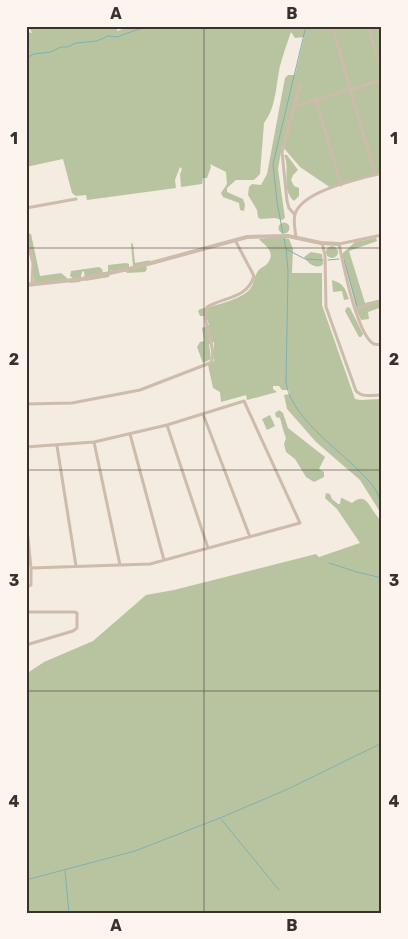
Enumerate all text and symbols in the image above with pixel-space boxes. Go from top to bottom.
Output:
text: A [110,4,122,23]
text: B [286,4,298,23]
text: 1 [10,129,18,148]
text: 1 [390,129,398,148]
text: 2 [9,350,19,369]
text: 2 [389,350,399,369]
text: 3 [9,571,19,590]
text: 3 [389,571,399,590]
text: 4 [9,792,20,811]
text: 4 [389,792,400,811]
text: A [110,916,122,935]
text: B [286,916,298,935]

